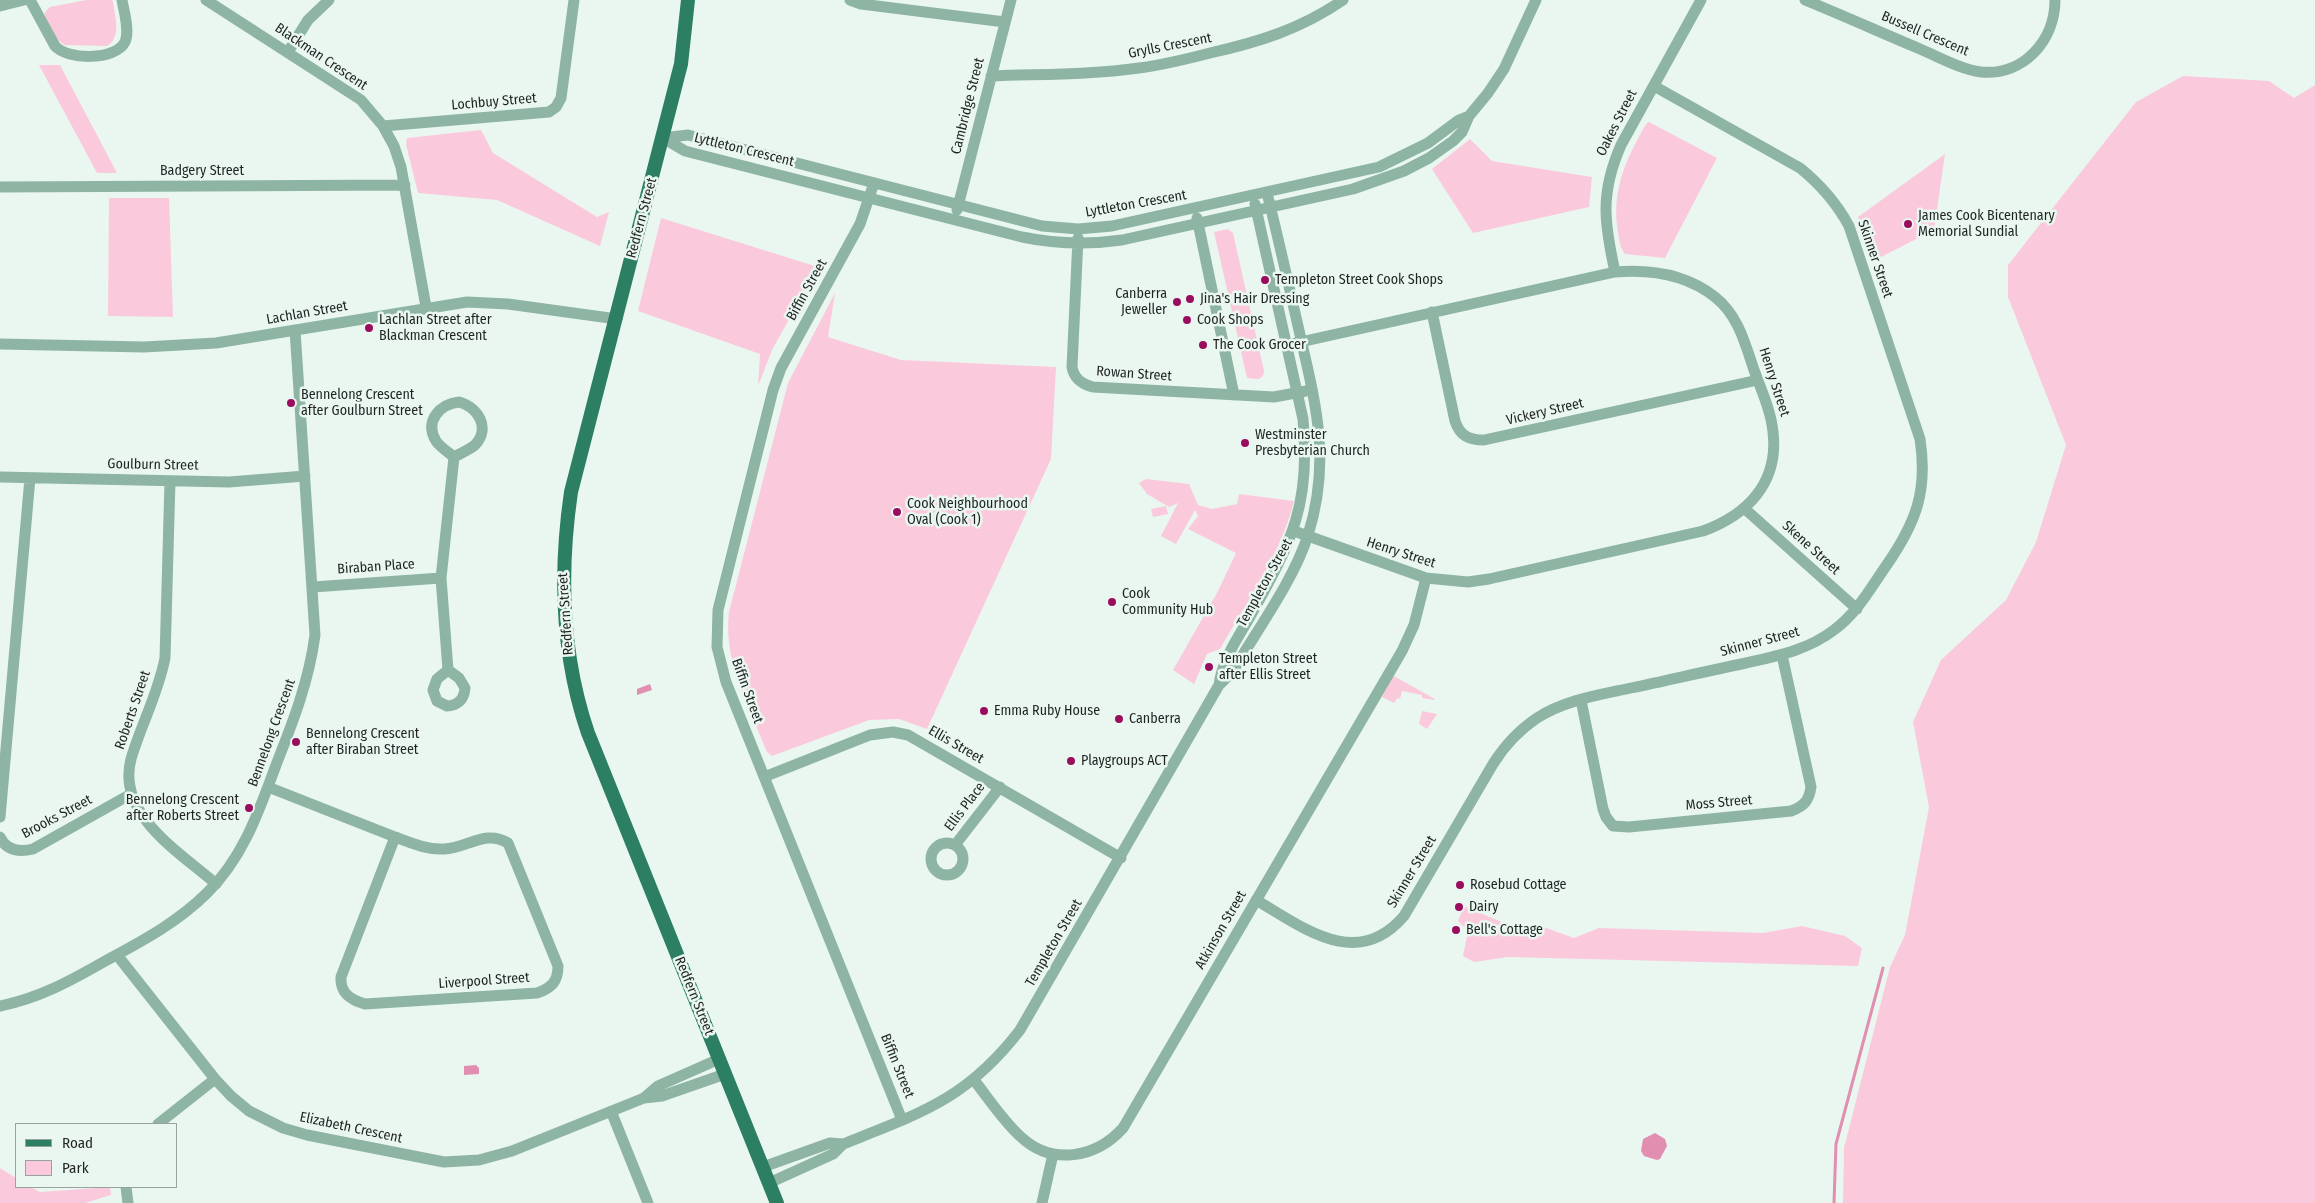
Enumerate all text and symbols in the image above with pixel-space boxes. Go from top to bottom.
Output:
street label: Bussell Crescent [1879,8,1971,60]
street label: Blackman Crescent [272,20,370,94]
street label: Grylls Crescent [1127,30,1213,62]
street label: Cambridge Street [948,56,988,156]
street label: Oakes Street [1593,87,1641,159]
street label: Lochbuy Street [451,90,537,114]
street label: Lyttleton Crescent [692,129,796,171]
street label: Badgery Street [160,163,244,179]
street label: Redfern Street [623,176,661,260]
street label: Lyttleton Crescent [1084,187,1188,221]
place label: James Cook Bicentenary Memorial Sundial [1918,208,2055,240]
street label: Skinner Street [1854,218,1896,300]
marker: James Cook Bicentenary Memorial Sundial [1902,218,1914,230]
street label: Biffin Street [783,256,831,324]
place label: Templeton Street Cook Shops [1275,272,1443,288]
marker: Templeton Street Cook Shops [1259,274,1271,286]
place label: Canberra Jeweller [1115,286,1167,318]
place label: Jina's Hair Dressing [1200,291,1309,307]
marker: Jina's Hair Dressing [1184,293,1196,305]
marker: Canberra Jeweller [1171,296,1183,308]
street label: Lachlan Street [265,298,349,328]
place label: Lachlan Street after Blackman Crescent [379,312,492,344]
place label: Cook Shops [1197,312,1263,328]
marker: Cook Shops [1181,314,1193,326]
marker: Lachlan Street after Blackman Crescent [363,322,375,334]
place label: The Cook Grocer [1213,337,1306,353]
marker: The Cook Grocer [1197,339,1209,351]
street label: Henry Street [1755,345,1793,419]
street label: Rowan Street [1096,363,1172,385]
place label: Bennelong Crescent after Goulburn Street [301,387,423,420]
street label: Vickery Street [1505,395,1585,429]
marker: Bennelong Crescent after Goulburn Street [285,397,297,409]
place label: Westminster Presbyterian Church [1255,427,1370,460]
marker: Westminster Presbyterian Church [1239,437,1251,449]
street label: Goulburn Street [107,456,199,474]
place label: Cook Neighbourhood Oval (Cook 1) [907,496,1028,528]
marker: Cook Neighbourhood Oval (Cook 1) [891,506,903,518]
street label: Skene Street [1779,518,1843,578]
street label: Henry Street [1364,534,1438,572]
street label: Templeton Street [1234,536,1296,630]
street label: Biraban Place [337,556,415,578]
street label: Redfern Street [555,572,577,656]
place label: Cook Community Hub [1122,586,1213,618]
marker: Cook Community Hub [1106,596,1118,608]
street label: Skinner Street [1719,623,1801,661]
place label: Templeton Street after Ellis Street [1219,651,1317,684]
street label: Biffin Street [727,656,767,726]
marker: Templeton Street after Ellis Street [1203,661,1215,673]
street label: Roberts Street [112,668,154,752]
street label: Bennelong Crescent [245,677,299,789]
place label: Emma Ruby House [994,703,1100,719]
marker: Emma Ruby House [978,705,990,717]
place label: Canberra [1129,711,1181,727]
marker: Canberra [1113,713,1125,725]
street label: Ellis Street [925,722,987,768]
place label: Bennelong Crescent after Biraban Street [306,726,419,759]
marker: Bennelong Crescent after Biraban Street [290,736,302,748]
place label: Playgroups ACT [1081,753,1168,769]
marker: Playgroups ACT [1065,755,1077,767]
street label: Ellis Place [941,779,989,835]
street label: Brooks Street [19,792,95,842]
place label: Bennelong Crescent after Roberts Street [126,792,239,824]
street label: Moss Street [1685,792,1753,814]
marker: Bennelong Crescent after Roberts Street [243,802,255,814]
street label: Skinner Street [1384,833,1440,911]
place label: Rosebud Cottage [1470,877,1566,893]
marker: Rosebud Cottage [1454,879,1466,891]
street label: Atkinson Street [1192,888,1250,972]
street label: Templeton Street [1022,896,1086,990]
place label: Dairy [1469,899,1499,915]
marker: Dairy [1453,901,1465,913]
place label: Bell's Cottage [1466,922,1543,938]
marker: Bell's Cottage [1450,924,1462,936]
street label: Redfern Street [671,954,717,1038]
street label: Liverpool Street [438,969,530,993]
street label: Biffin Street [876,1031,918,1101]
street label: Elizabeth Crescent [298,1109,404,1147]
legend [15,1123,178,1188]
text: Road [62,1134,93,1152]
text: Park [62,1159,89,1177]

